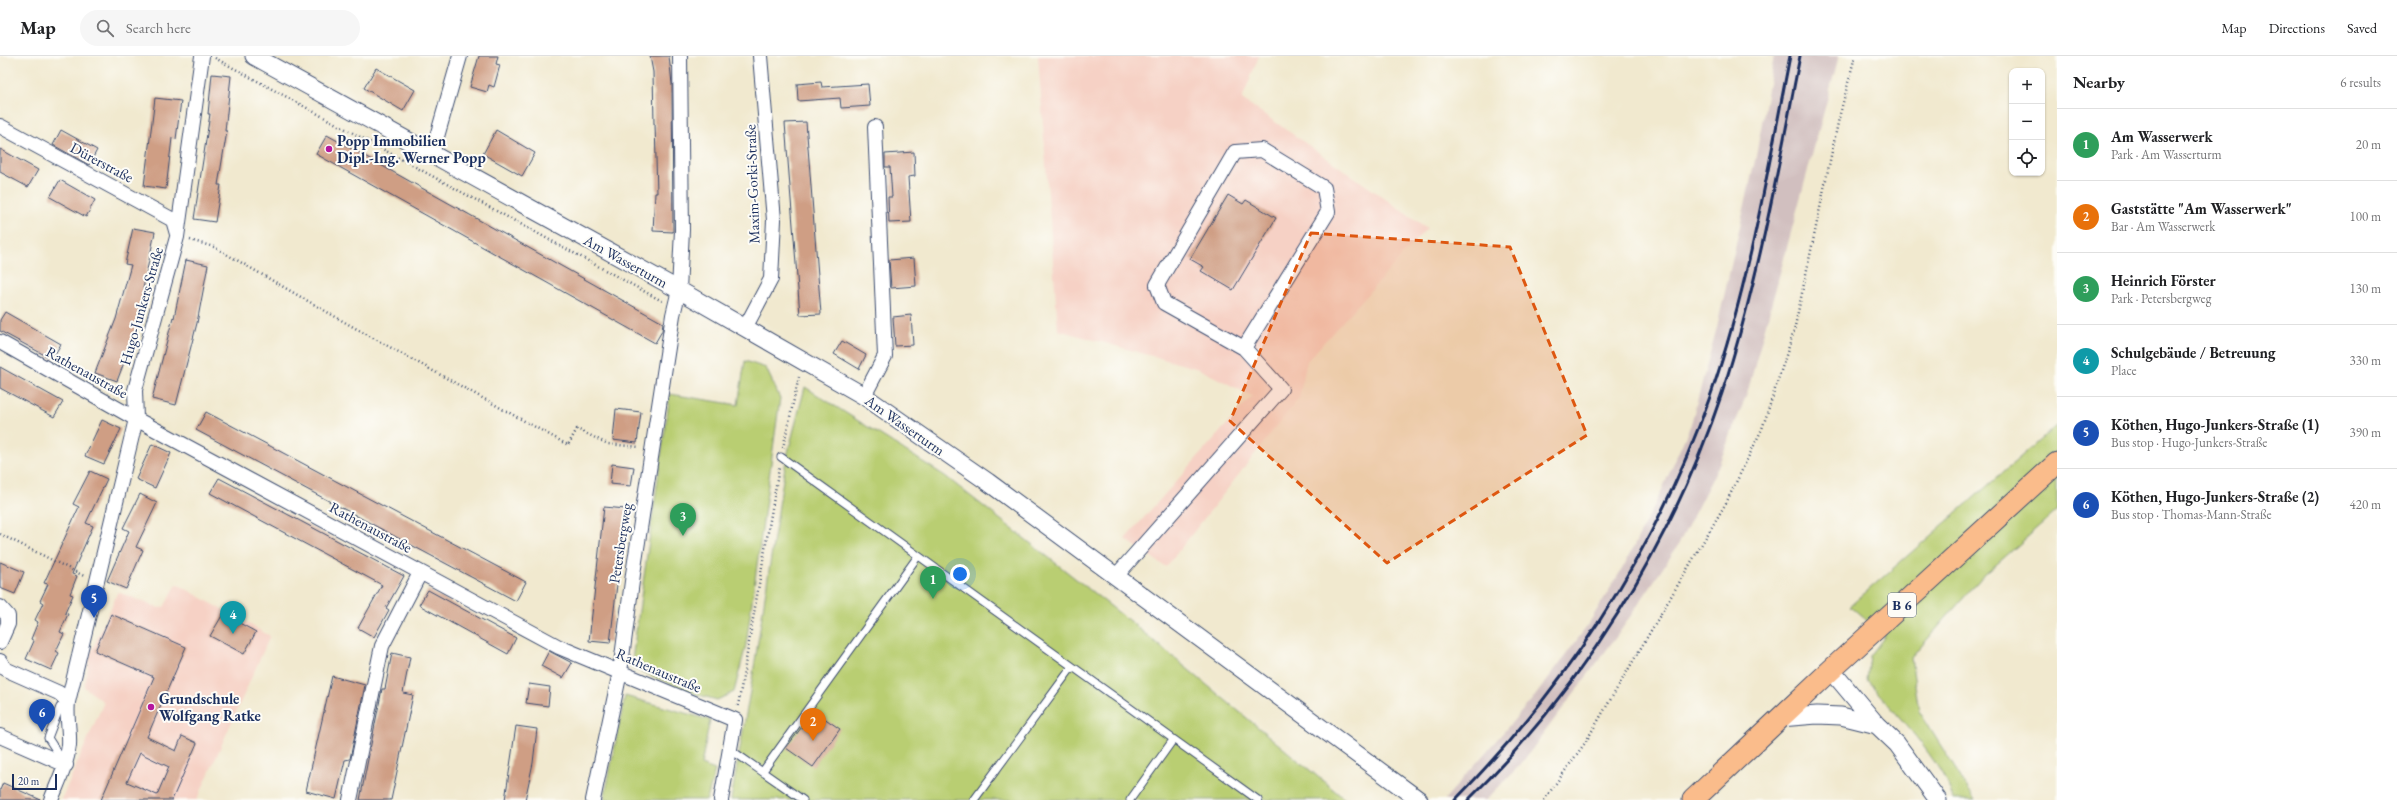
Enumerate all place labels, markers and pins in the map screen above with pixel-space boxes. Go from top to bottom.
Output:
place label: Popp Immobilien Dipl.-Ing. Werner Popp [337,131,486,167]
marker: Popp Immobilien Dipl.-Ing. Werner Popp [324,144,334,154]
pin: 3 [670,503,696,536]
pin: 1 [920,566,946,599]
pin: 5 [81,585,107,618]
pin: 4 [220,601,246,634]
place label: Grundschule Wolfgang Ratke [159,689,261,725]
pin: 6 [29,699,55,732]
marker: Grundschule Wolfgang Ratke [146,702,156,712]
pin: 2 [800,708,826,741]

